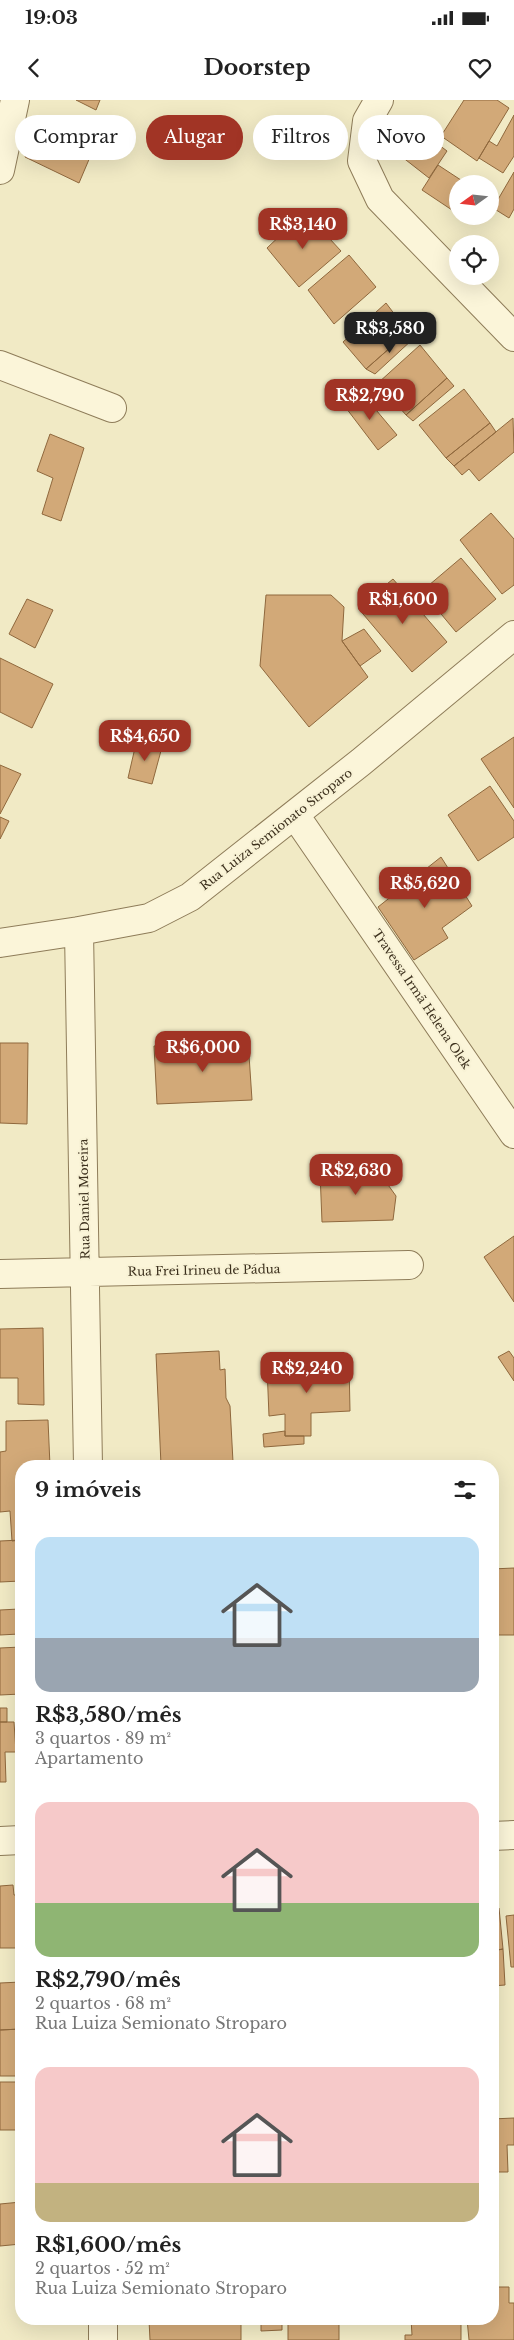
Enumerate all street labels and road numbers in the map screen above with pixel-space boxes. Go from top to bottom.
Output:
street label: Rua Luiza Semionato Stroparo [197,765,355,893]
street label: Travessa Irmã Helena Olek [370,926,475,1072]
street label: Rua Daniel Moreira [75,1138,93,1259]
street label: Rua Frei Irineu de Pádua [127,1261,281,1279]

